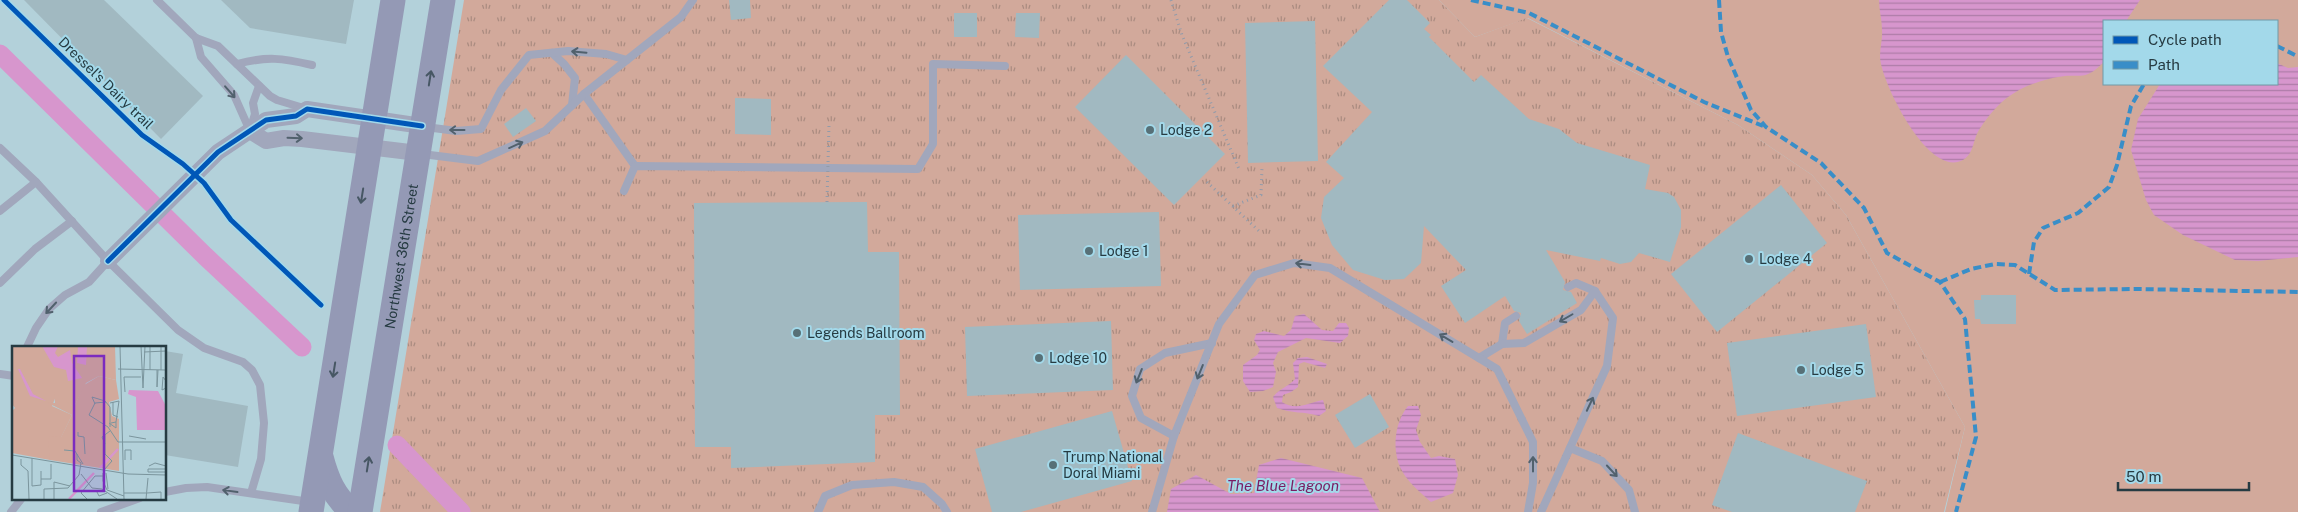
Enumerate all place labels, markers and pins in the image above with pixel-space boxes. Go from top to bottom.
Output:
place label: Lodge 2 [1160,122,1212,138]
marker: Lodge 2 [1144,124,1156,136]
place label: Lodge 1 [1099,243,1148,259]
marker: Lodge 1 [1083,245,1095,257]
place label: Lodge 4 [1759,251,1812,267]
marker: Lodge 4 [1743,253,1755,265]
place label: Legends Ballroom [807,325,925,341]
marker: Legends Ballroom [791,327,803,339]
place label: Lodge 10 [1049,350,1107,366]
marker: Lodge 10 [1033,352,1045,364]
place label: Lodge 5 [1811,362,1864,378]
marker: Lodge 5 [1795,364,1807,376]
place label: Trump National Doral Miami [1063,449,1163,481]
marker: Trump National Doral Miami [1047,459,1059,471]

